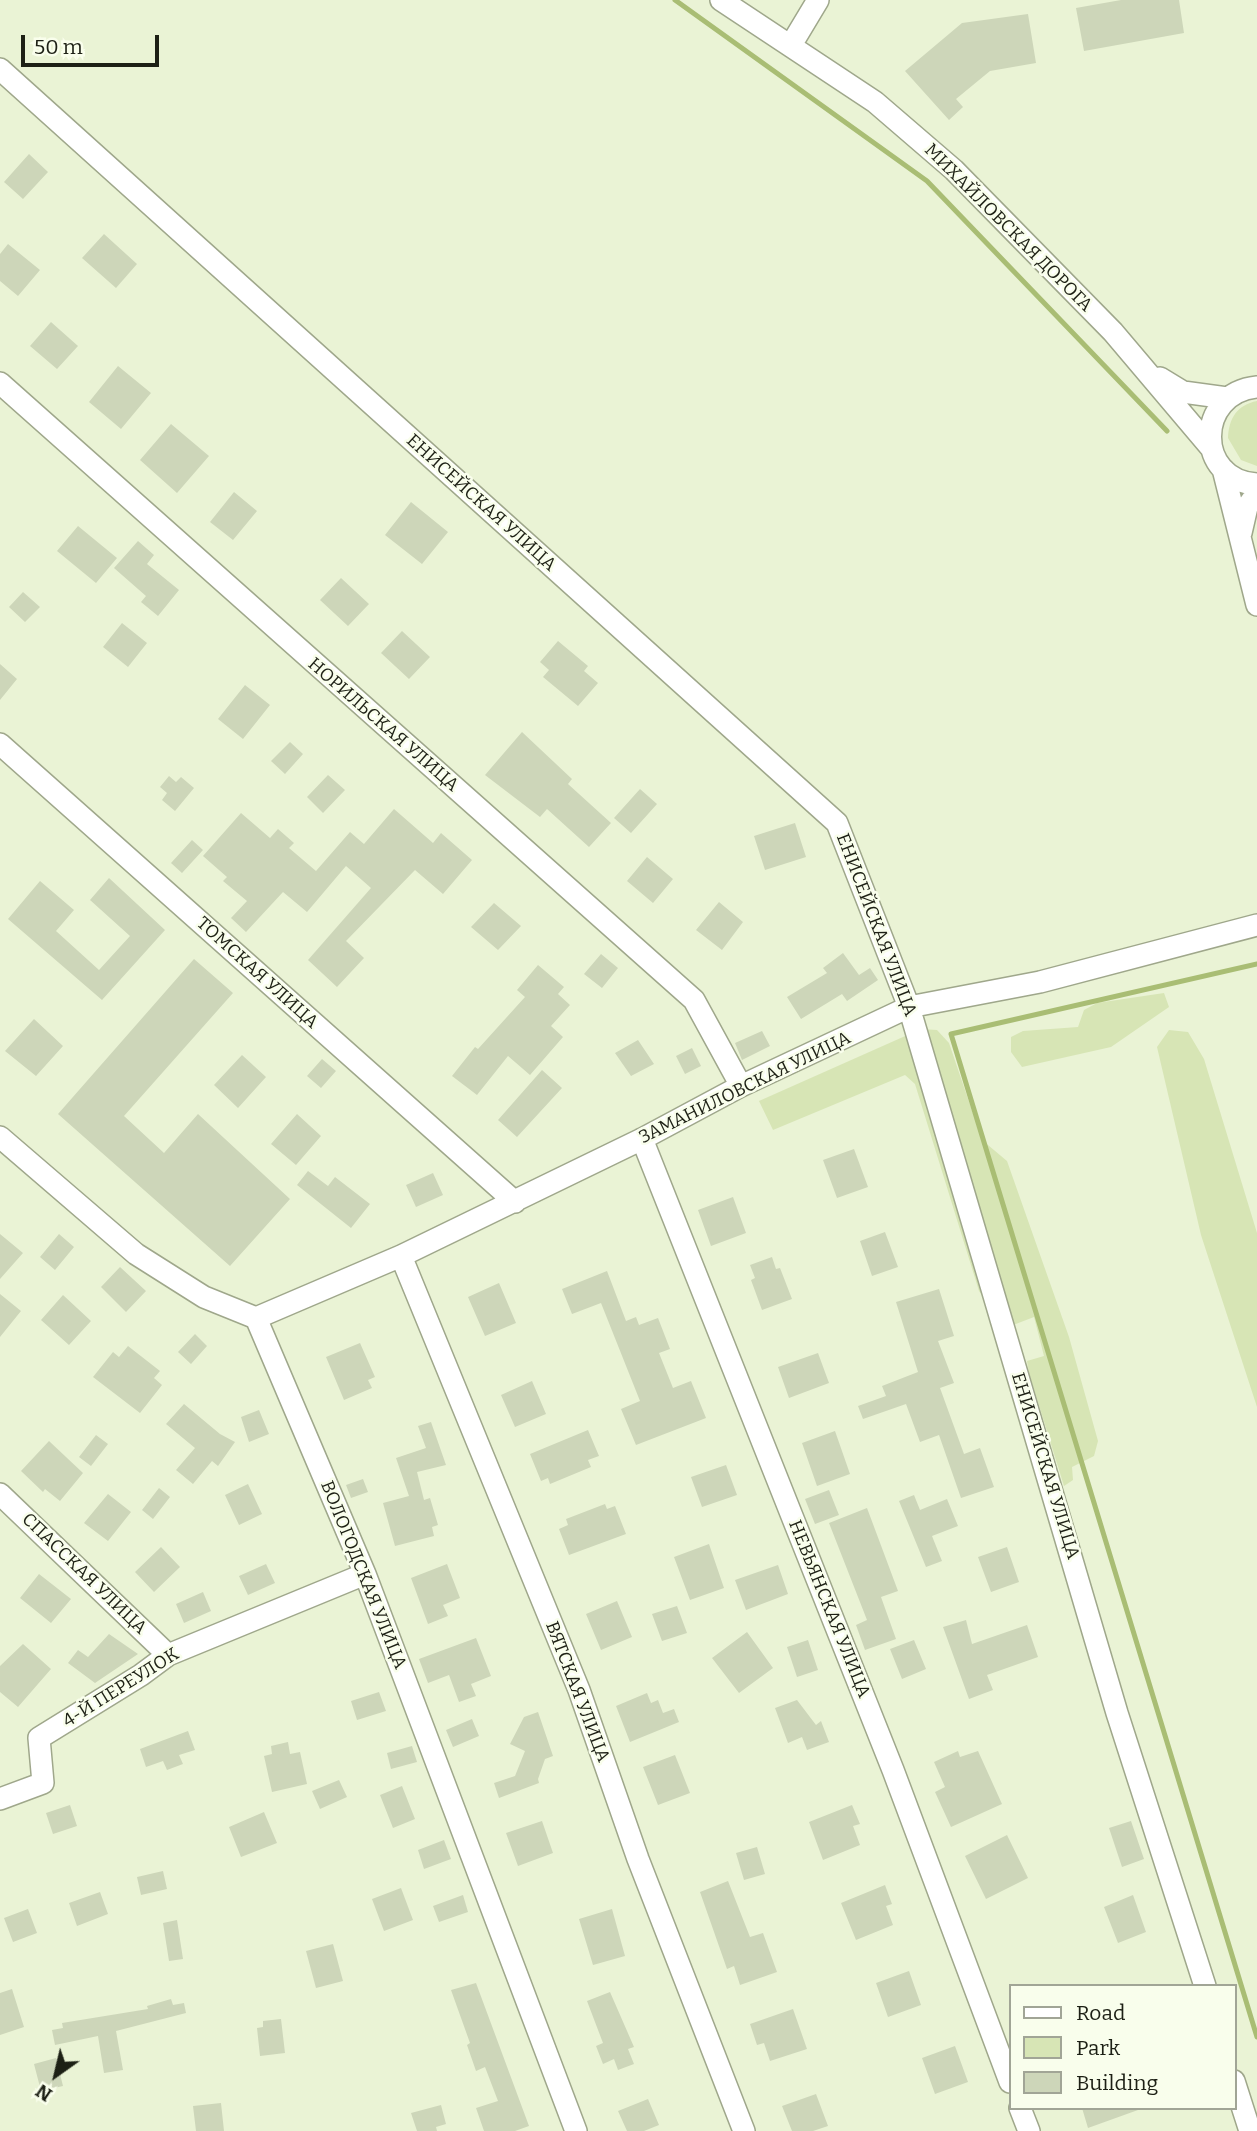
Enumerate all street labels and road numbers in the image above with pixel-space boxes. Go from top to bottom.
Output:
street label: МИХАЙЛОВСКАЯ ДОРОГА [920,140,1096,316]
street label: ЕНИСЕЙСКАЯ УЛИЦА [402,430,560,576]
street label: НОРИЛЬСКАЯ УЛИЦА [303,654,463,796]
street label: ЕНИСЕЙСКАЯ УЛИЦА [831,831,921,1019]
street label: ТОМСКАЯ УЛИЦА [192,913,322,1033]
street label: ЗАМАНИЛОВСКАЯ УЛИЦА [636,1027,854,1149]
street label: ЕНИСЕЙСКАЯ УЛИЦА [1006,1370,1084,1562]
street label: ВОЛОГОДСКАЯ УЛИЦА [315,1478,411,1672]
street label: СПАССКАЯ УЛИЦА [17,1509,151,1639]
street label: НЕВЬЯНСКАЯ УЛИЦА [783,1517,875,1701]
street label: ВЯТСКАЯ УЛИЦА [540,1619,614,1765]
street label: 4-Й ПЕРЕУЛОК [59,1644,183,1732]

